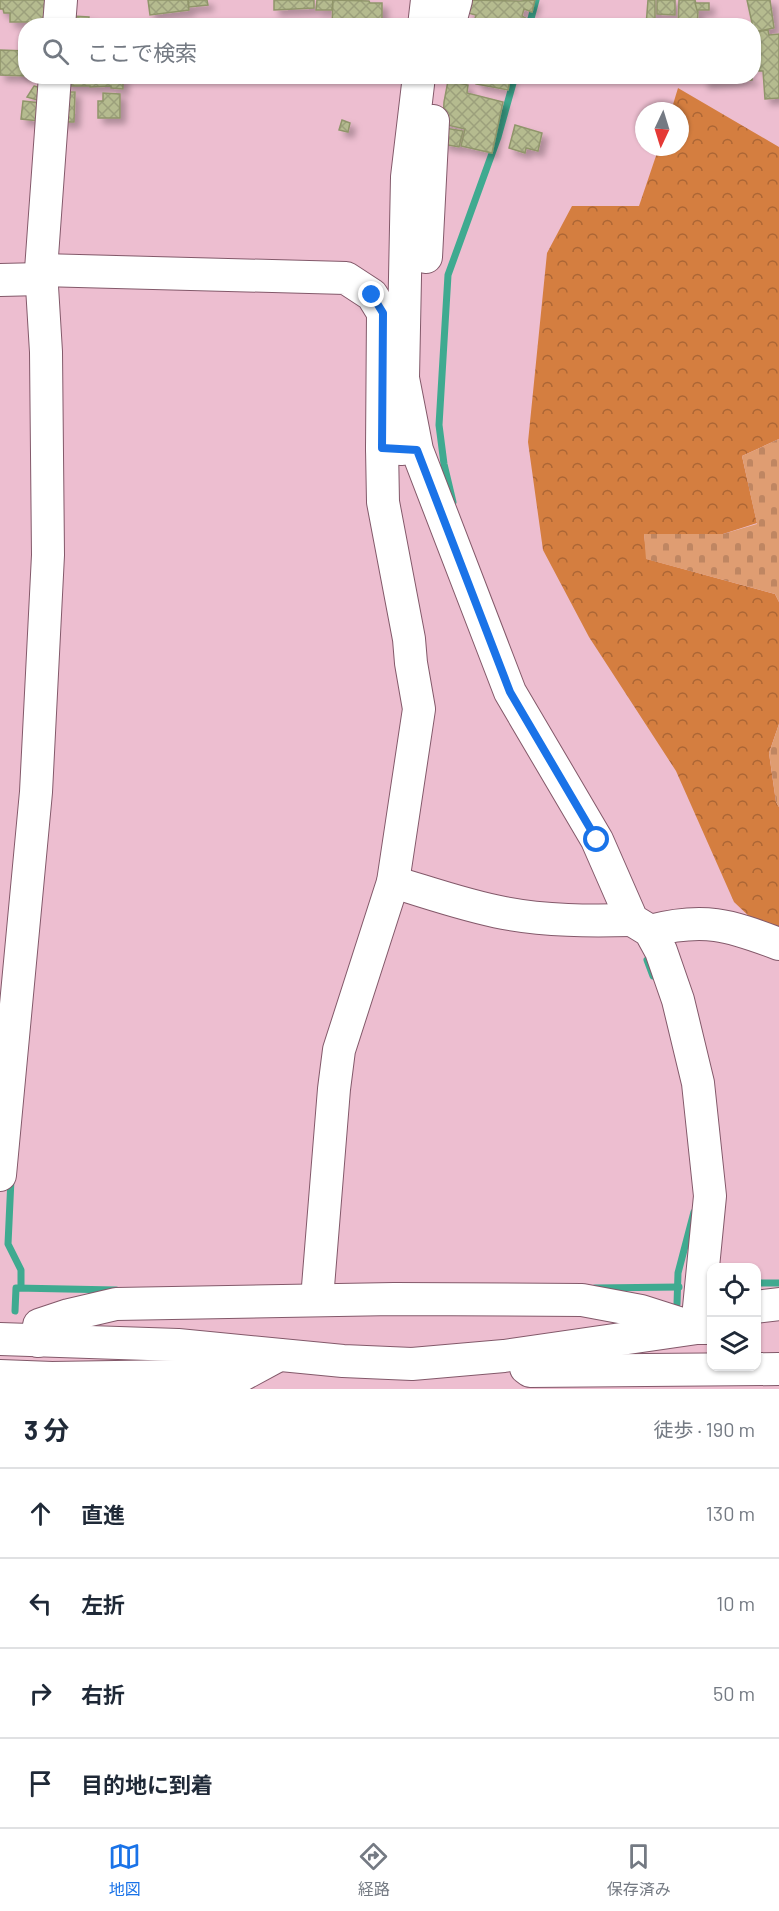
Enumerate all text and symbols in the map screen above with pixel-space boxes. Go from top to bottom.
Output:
search box [18,18,761,84]
icon: search [39,35,72,68]
text: ここで検索 [87,39,197,65]
north arrow [635,102,689,156]
route end [358,281,384,307]
route start [583,826,609,852]
map controls [707,1263,761,1371]
button: locate [707,1263,761,1317]
button: layers [707,1317,761,1371]
text: 3 分 [24,1414,69,1445]
text: 徒歩 · 190 m [654,1417,755,1441]
icon: ahead [24,1497,57,1530]
text: 直進 [81,1501,125,1527]
text: 130 m [706,1501,755,1525]
icon: left [24,1587,57,1620]
text: 左折 [81,1591,125,1617]
text: 10 m [716,1591,755,1615]
icon: right [24,1677,57,1710]
text: 右折 [81,1681,125,1707]
text: 50 m [713,1681,755,1705]
icon: arrive [24,1767,57,1800]
text: 目的地に到着 [81,1771,213,1797]
tab: 地図 [108,1840,141,1900]
tab: 経路 [357,1840,390,1900]
tab: 保存済み [607,1840,671,1900]

